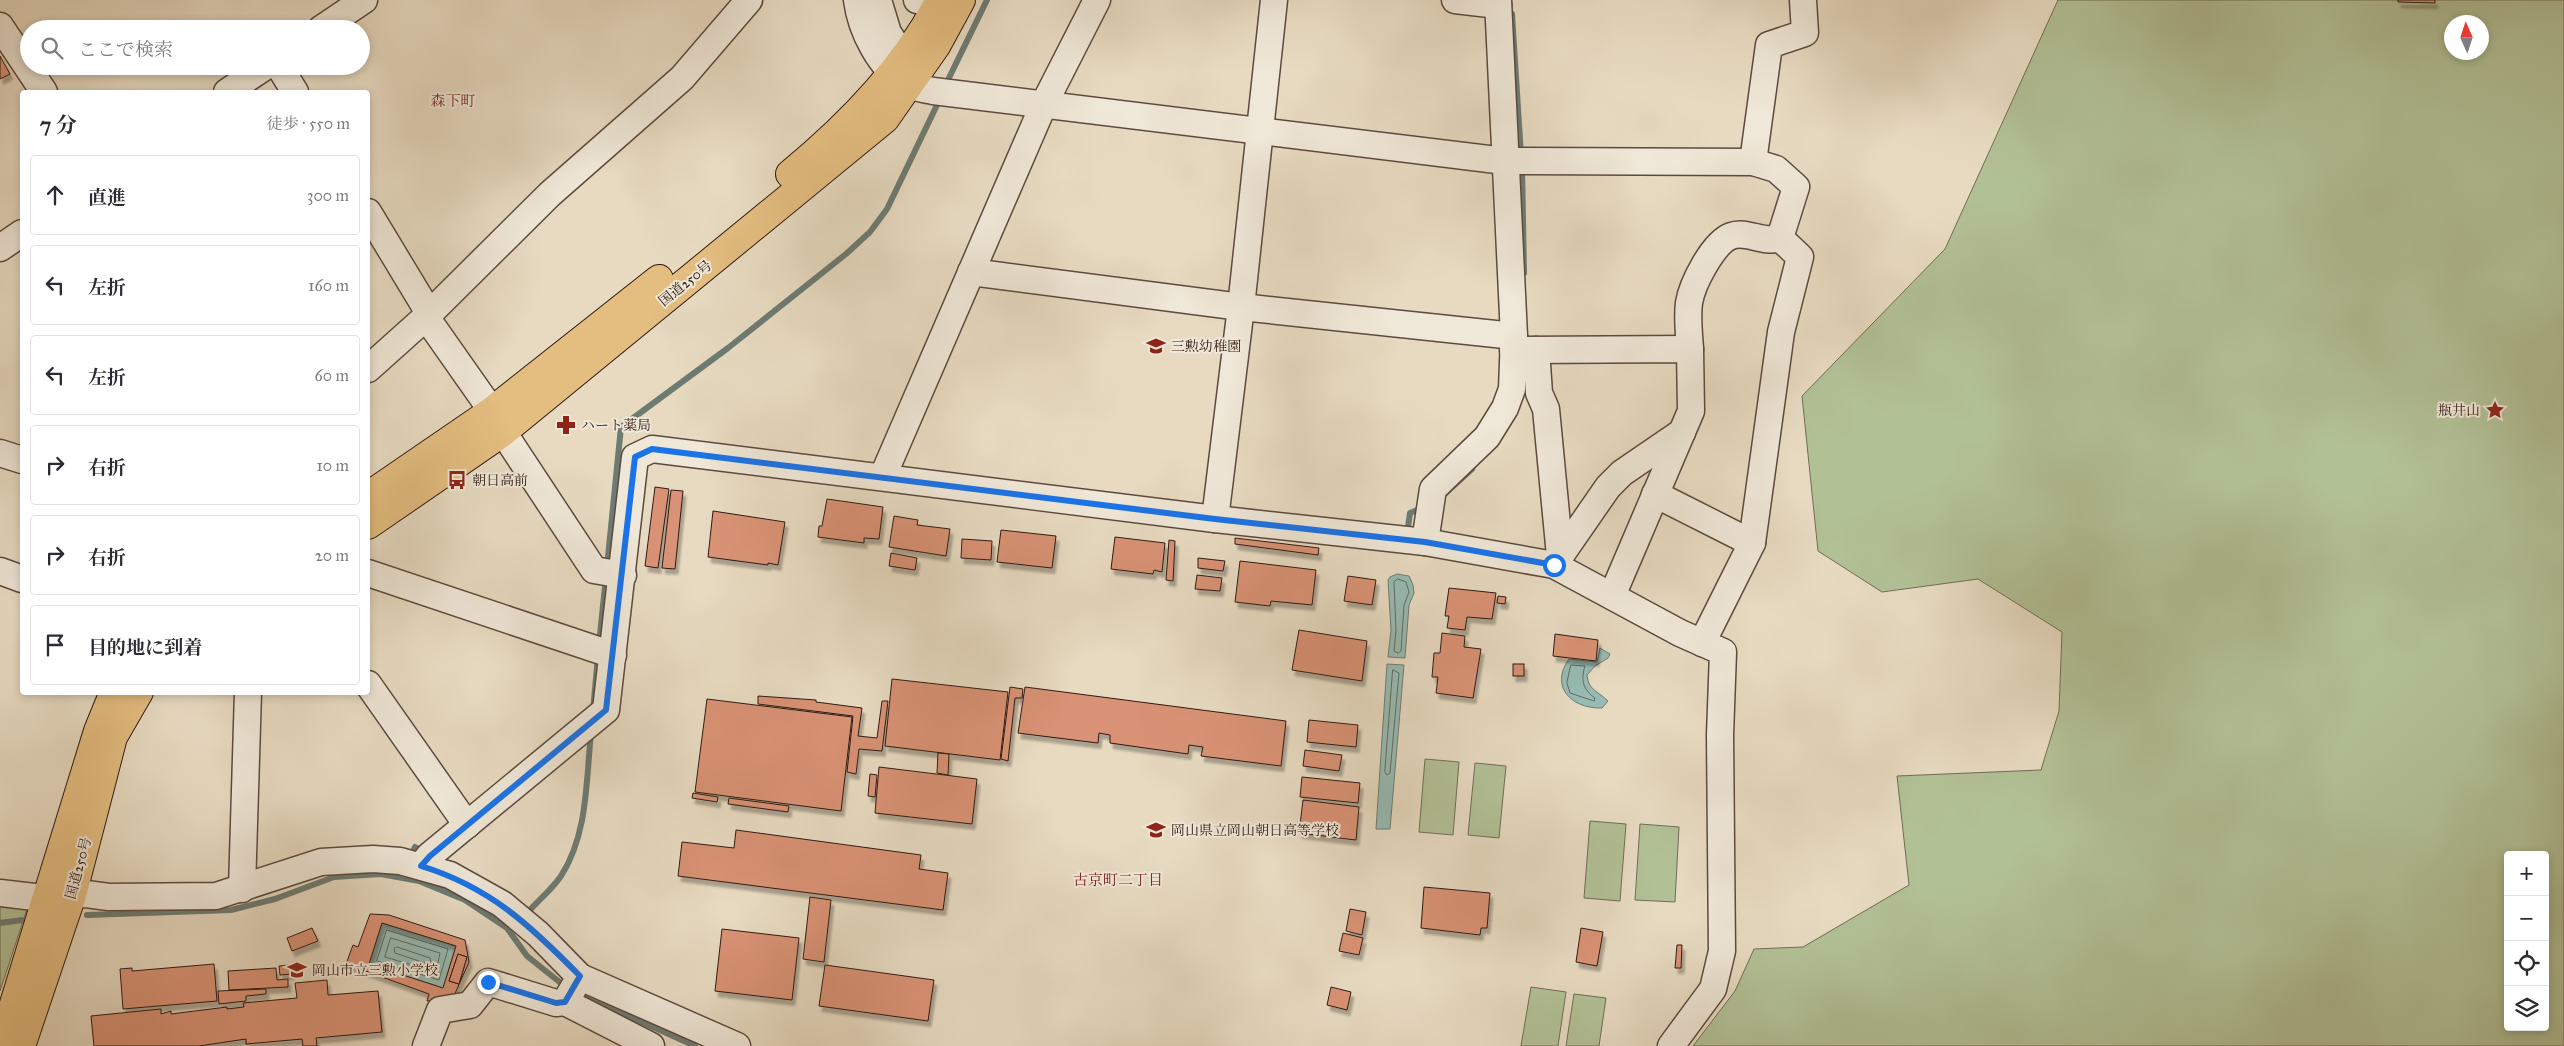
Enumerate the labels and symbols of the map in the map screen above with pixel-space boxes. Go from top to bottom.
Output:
north arrow [2444,15,2489,60]
district label: 森下町 [430,92,476,110]
street label: 国道250号 [655,257,715,310]
school or university icon: 三勲幼稚園 [1145,335,1167,357]
place label: 三勲幼稚園 [1171,338,1241,355]
place icon: 瓶井山 [2484,399,2506,421]
place label: 瓶井山 [2438,402,2480,419]
pharmacy icon: ハート薬局 [555,414,577,436]
place label: ハート薬局 [581,417,651,434]
bus stop icon: 朝日高前 [446,469,468,491]
place label: 朝日高前 [472,472,528,489]
route start [1543,554,1566,577]
school or university icon: 岡山県立岡山朝日高等学校 [1145,819,1167,841]
place label: 岡山県立岡山朝日高等学校 [1171,822,1339,839]
street label: 国道250号 [62,835,95,901]
district label: 古京町二丁目 [1073,871,1163,889]
school or university icon: 岡山市立三勲小学校 [286,959,308,981]
place label: 岡山市立三勲小学校 [312,962,438,979]
route end [477,971,500,994]

